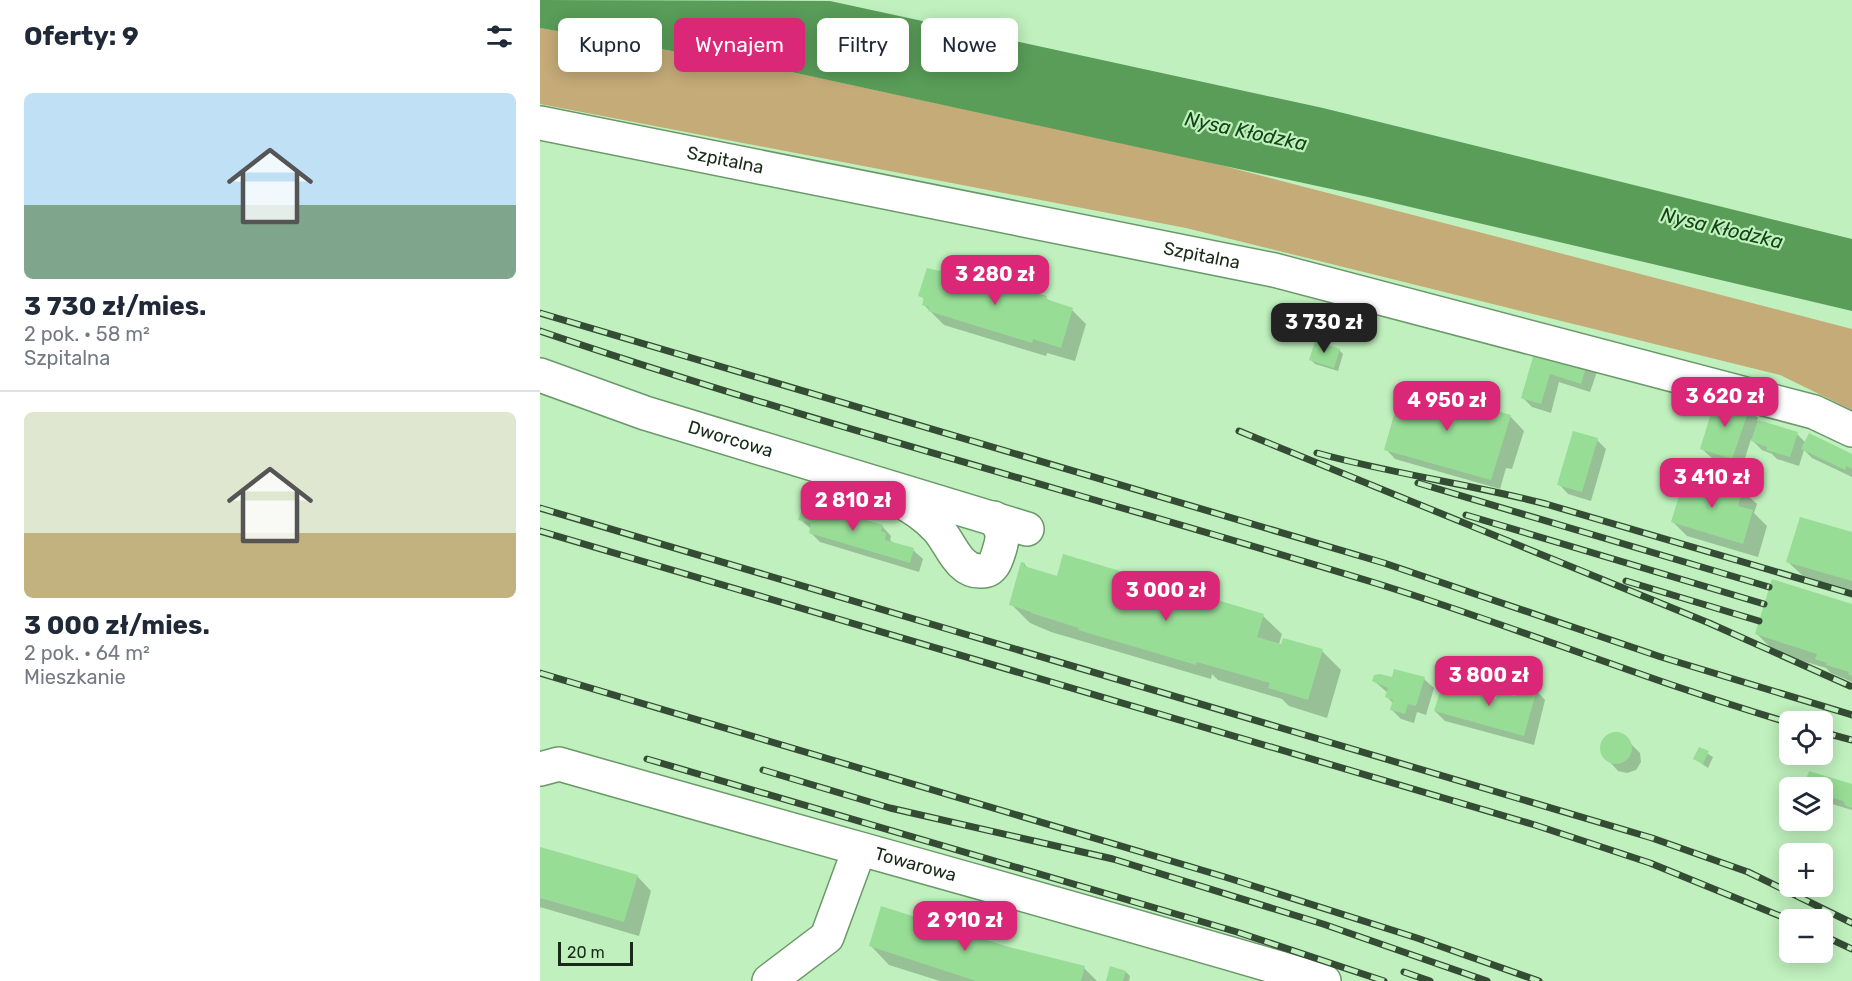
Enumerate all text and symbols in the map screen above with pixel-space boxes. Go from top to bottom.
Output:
chip: Kupno [558,18,662,72]
chip: Wynajem [674,18,805,72]
chip: Filtry [817,18,909,72]
chip: Nowe [921,18,1018,72]
icon: filters [483,20,516,53]
text: Oferty: 9 [24,21,139,52]
water label: Nysa Kłodzka [1183,106,1310,156]
icon: home [216,132,324,240]
street label: Szpitalna [685,142,766,179]
water label: Nysa Kłodzka [1659,202,1786,254]
street label: Szpitalna [1162,237,1242,274]
pin: 3 280 zł [933,255,1057,306]
text: 3 280 zł [955,262,1035,286]
text: 3 730 zł/mies. [24,291,206,322]
pin: 3 730 zł [1262,303,1386,354]
text: 3 730 zł [1285,310,1363,334]
text: 2 pok. · 58 m² [24,322,150,346]
text: Szpitalna [24,346,110,370]
pin: 3 620 zł [1663,377,1787,428]
pin: 4 950 zł [1385,381,1509,432]
text: 3 620 zł [1685,384,1765,408]
text: 4 950 zł [1407,388,1487,412]
street label: Dworcowa [685,416,776,462]
icon: home [216,451,324,559]
pin: 3 410 zł [1650,458,1774,509]
text: 3 410 zł [1674,465,1750,489]
pin: 2 810 zł [791,481,915,532]
text: 2 810 zł [815,488,891,512]
pin: 3 000 zł [1104,571,1228,622]
text: 3 000 zł [1126,578,1206,602]
text: 3 000 zł/mies. [24,610,210,641]
text: 2 pok. · 64 m² [24,641,150,665]
pin: 3 800 zł [1427,656,1551,707]
text: 3 800 zł [1449,663,1529,687]
text: Mieszkanie [24,665,126,689]
map controls [1779,711,1833,963]
button: locate [1779,711,1833,765]
button: layers [1779,777,1833,831]
street label: Towarowa [872,842,959,886]
button: + [1779,843,1833,897]
pin: 2 910 zł [903,901,1027,952]
text: 2 910 zł [927,908,1003,932]
button: − [1779,909,1833,963]
scale bar [558,939,633,966]
text: 20 m [567,943,605,962]

